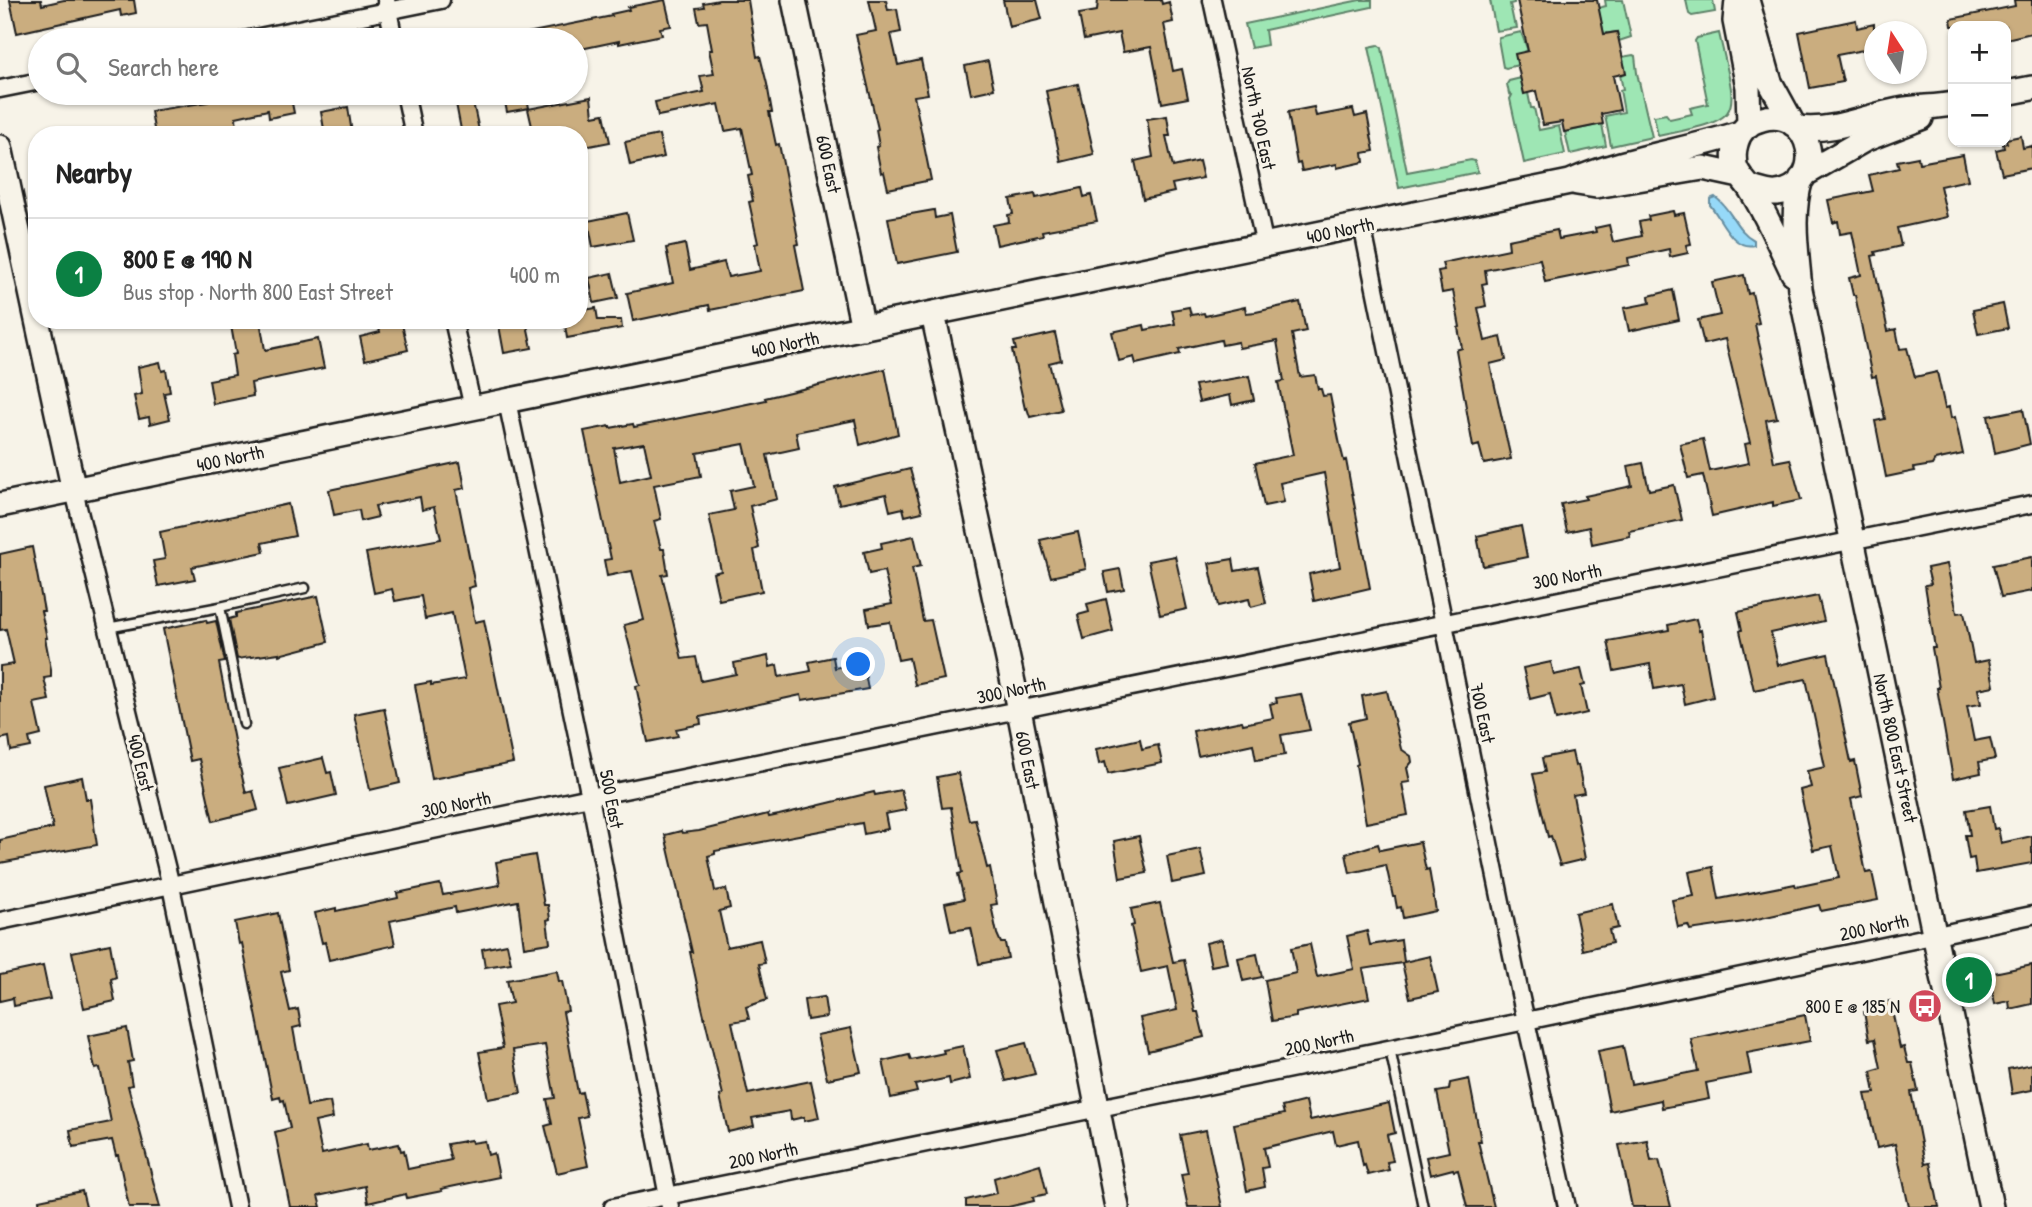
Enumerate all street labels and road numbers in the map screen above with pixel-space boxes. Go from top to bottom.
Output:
street label: North 700 East [1235,64,1283,172]
street label: 600 East [810,133,848,196]
street label: 400 North [1304,210,1376,250]
street label: 400 North [749,324,821,364]
street label: 400 North [194,438,266,478]
street label: 300 North [1530,557,1604,595]
street label: 300 North [974,670,1048,710]
street label: North 800 East Street [1867,671,1925,825]
street label: 700 East [1464,681,1502,746]
street label: 600 East [1010,729,1046,792]
street label: 400 East [121,732,161,795]
street label: 500 East [594,767,630,831]
street label: 300 North [419,784,493,824]
street label: 200 North [1837,907,1911,947]
street label: 200 North [1282,1022,1356,1062]
street label: 200 North [726,1135,800,1175]

